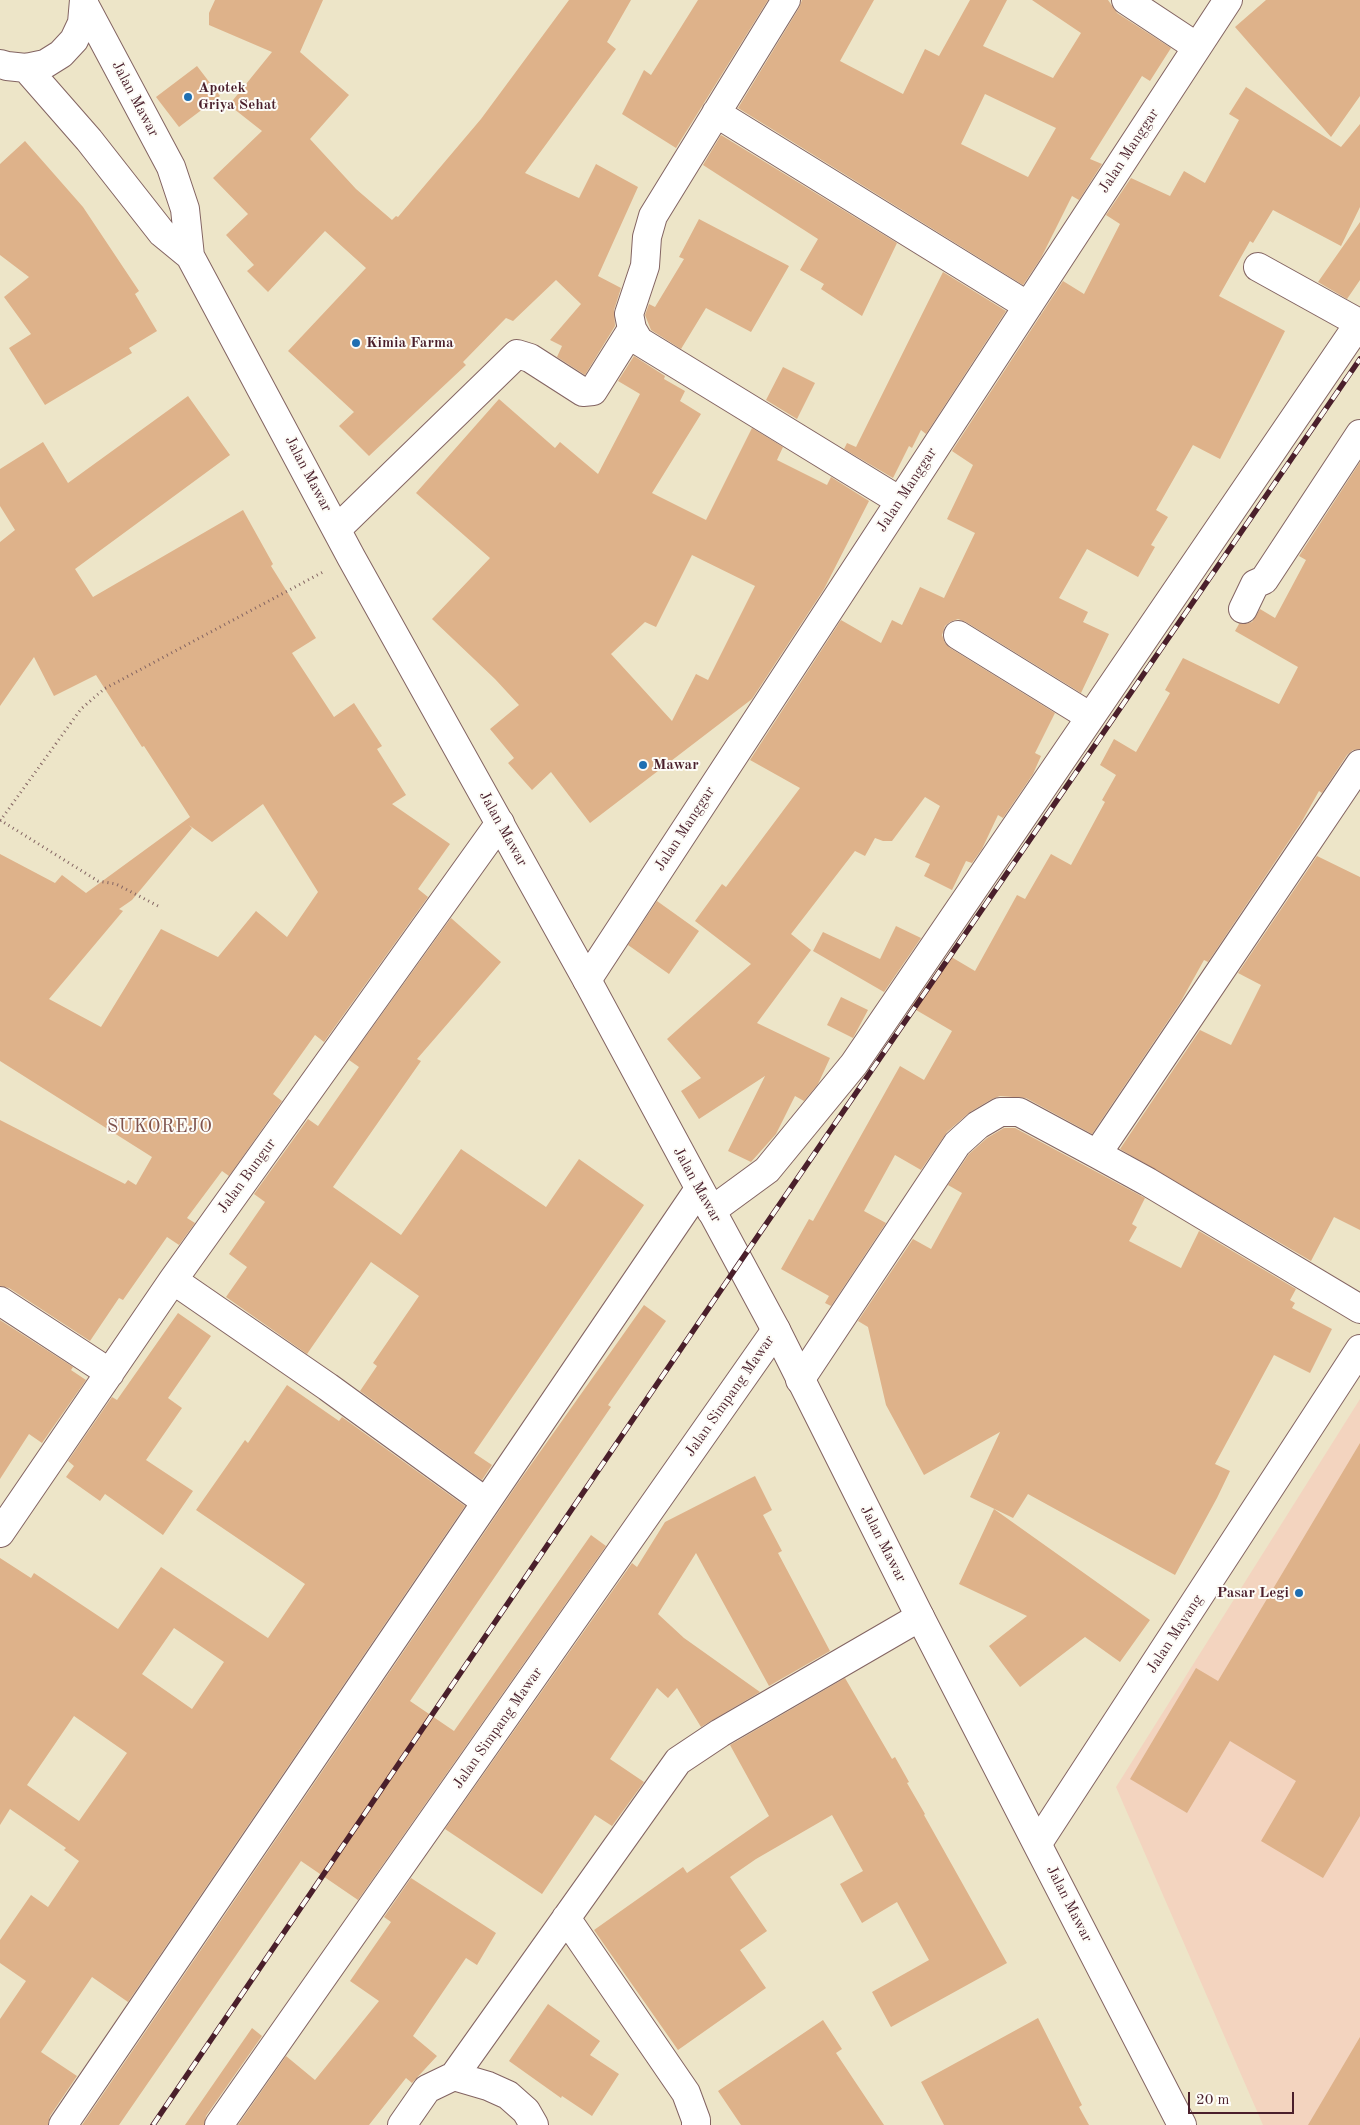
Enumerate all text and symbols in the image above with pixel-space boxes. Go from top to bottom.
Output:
street label: Jalan Mawar [107,58,163,140]
place label: Apotek Griya Sehat [198,79,277,114]
marker: Apotek Griya Sehat [182,91,194,103]
street label: Jalan Manggar [1095,105,1163,197]
place label: Kimia Farma [366,334,454,352]
marker: Kimia Farma [350,337,362,349]
street label: Jalan Mawar [280,433,336,515]
street label: Jalan Manggar [873,444,941,536]
place label: Mawar [653,756,699,774]
marker: Mawar [637,759,649,771]
street label: Jalan Manggar [651,783,719,875]
street label: Jalan Mawar [475,788,531,870]
district label: SUKOREJO [106,1116,214,1138]
street label: Jalan Bungur [214,1135,280,1217]
street label: Jalan Mawar [669,1144,725,1226]
street label: Jalan Simpang Mawar [681,1332,779,1460]
street label: Jalan Mawar [856,1503,910,1585]
place label: Pasar Legi [1217,1584,1289,1602]
marker: Pasar Legi [1293,1587,1305,1599]
street label: Jalan Mayang [1143,1591,1207,1677]
street label: Jalan Simpang Mawar [449,1664,547,1792]
street label: Jalan Mawar [1042,1863,1096,1945]
scale bar [1190,2082,1296,2114]
text: 20 m [1196,2093,1230,2108]

